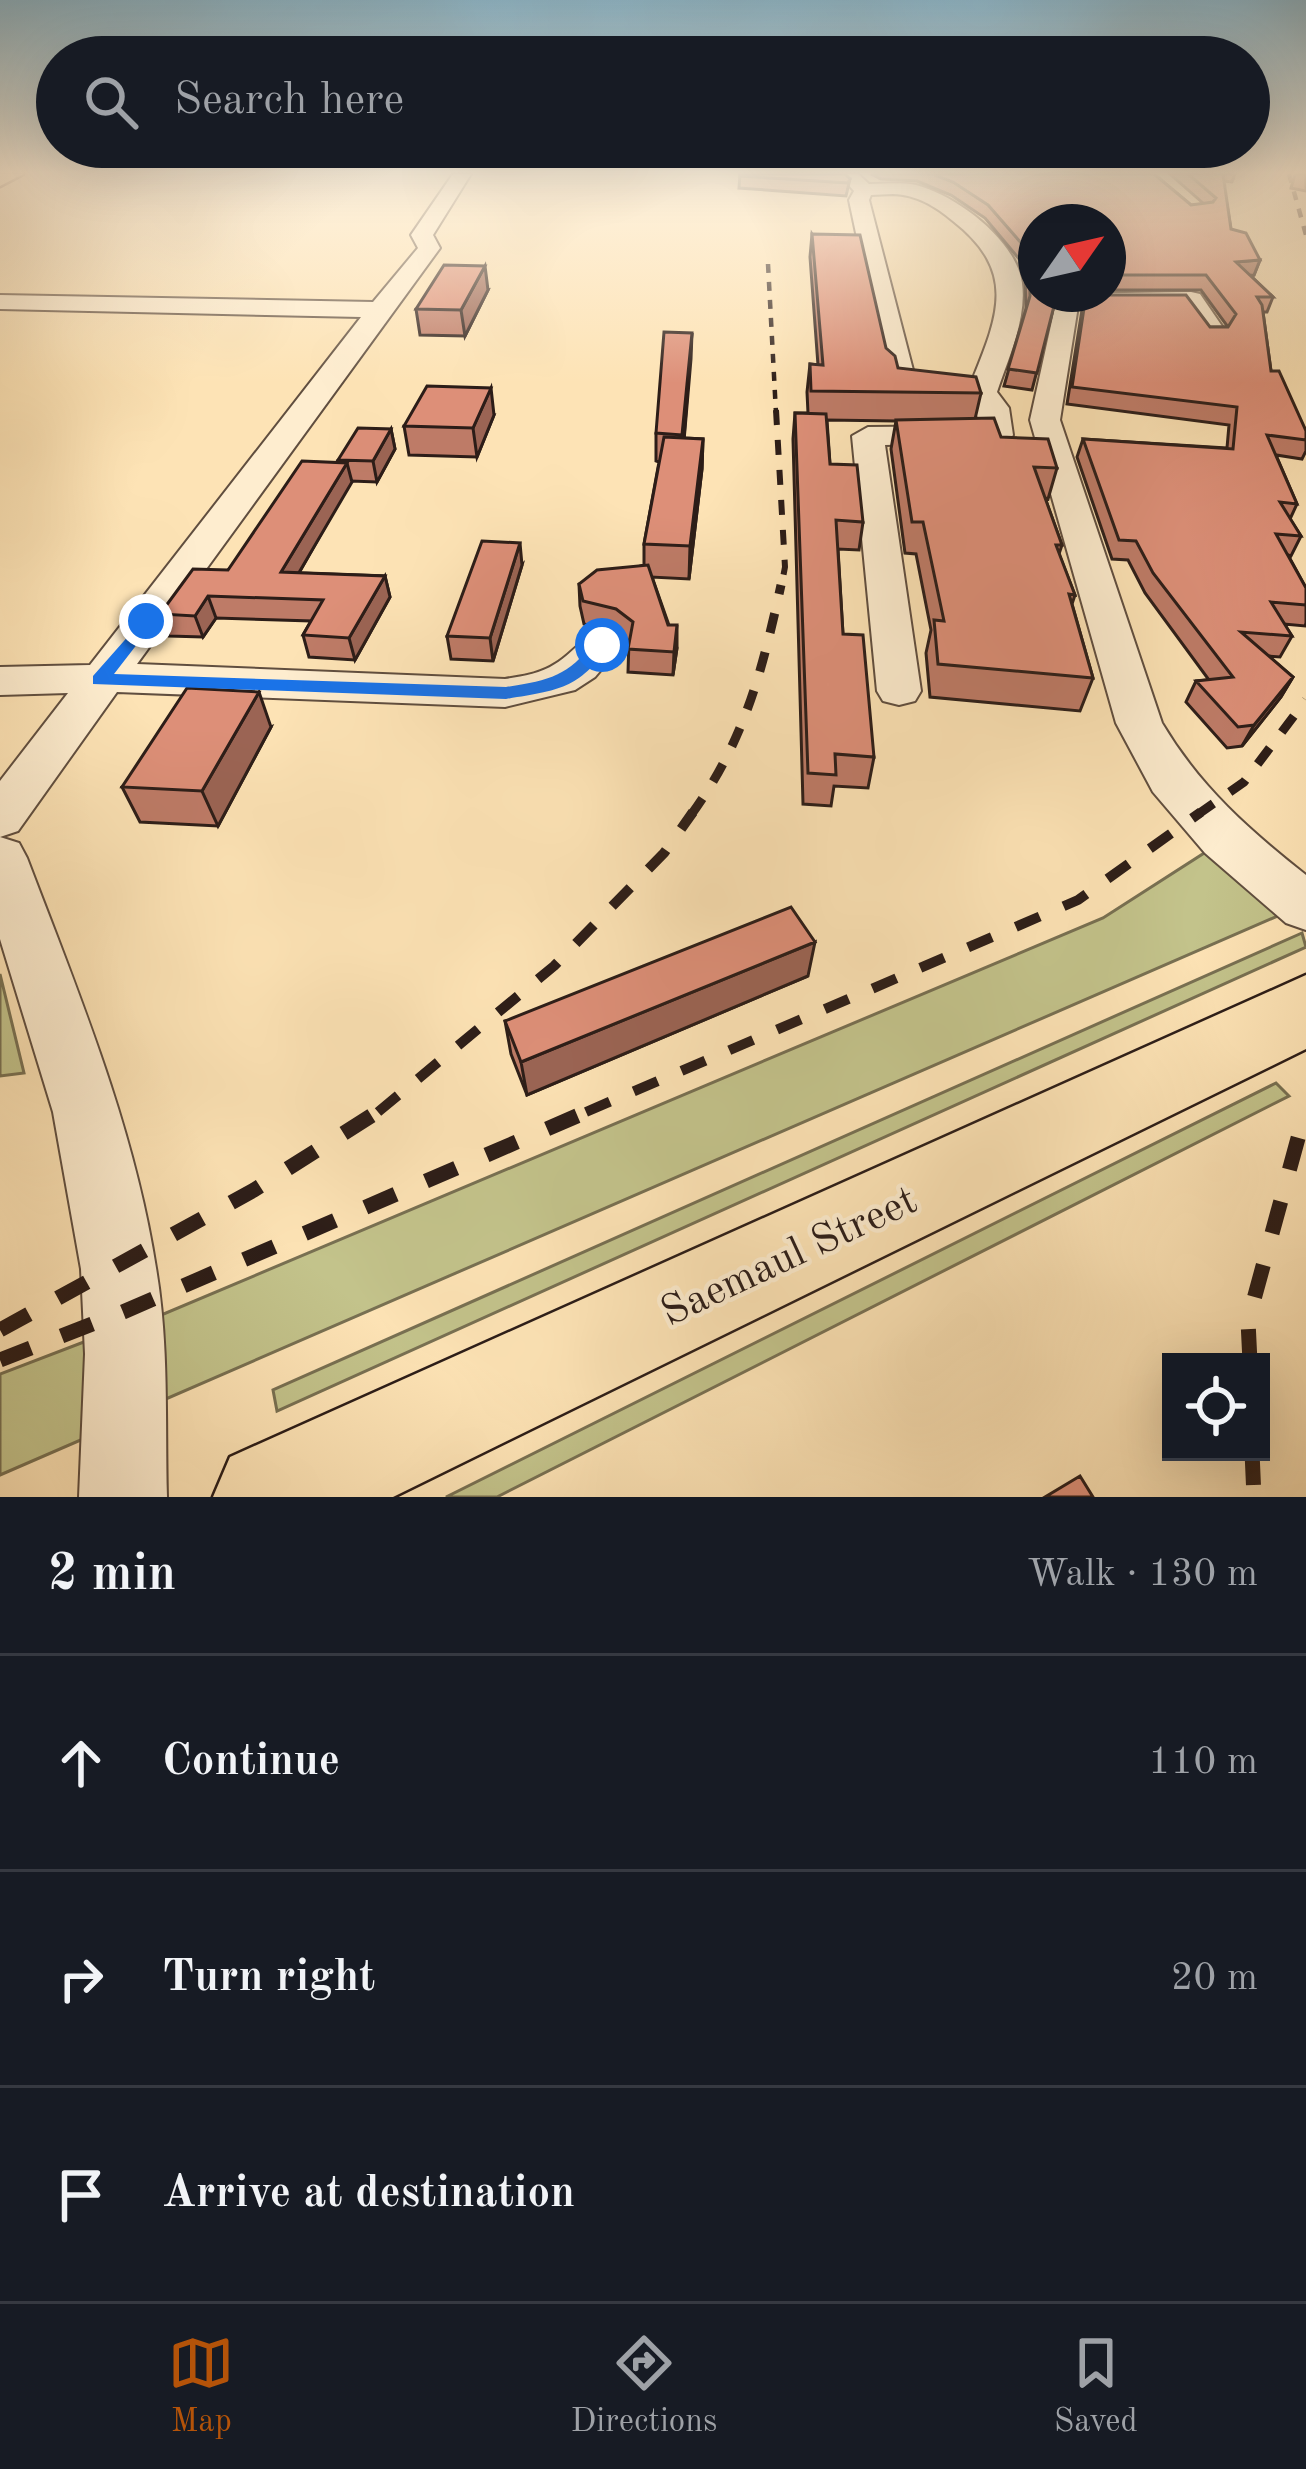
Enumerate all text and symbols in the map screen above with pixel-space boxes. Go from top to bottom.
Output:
search box [36,36,1270,168]
icon: search [78,69,144,135]
text: Search here [174,79,404,124]
north arrow [1018,204,1126,312]
route end [119,594,173,648]
route start [575,618,629,672]
street label: Saemaul Street [655,1180,924,1335]
map controls [1162,1353,1270,1461]
button: locate [1162,1353,1270,1461]
text: 2 min [48,1550,176,1601]
text: Walk · 130 m [1027,1555,1258,1594]
icon: ahead [48,1730,114,1796]
text: Continue [162,1740,340,1785]
text: 110 m [1148,1743,1258,1782]
icon: right [48,1946,114,2012]
text: Turn right [162,1956,375,2001]
text: 20 m [1171,1959,1258,1998]
icon: arrive [48,2162,114,2228]
text: Arrive at destination [162,2172,575,2217]
tab: Map [168,2330,234,2443]
tab: Directions [571,2330,717,2443]
tab: Saved [1054,2330,1138,2443]

